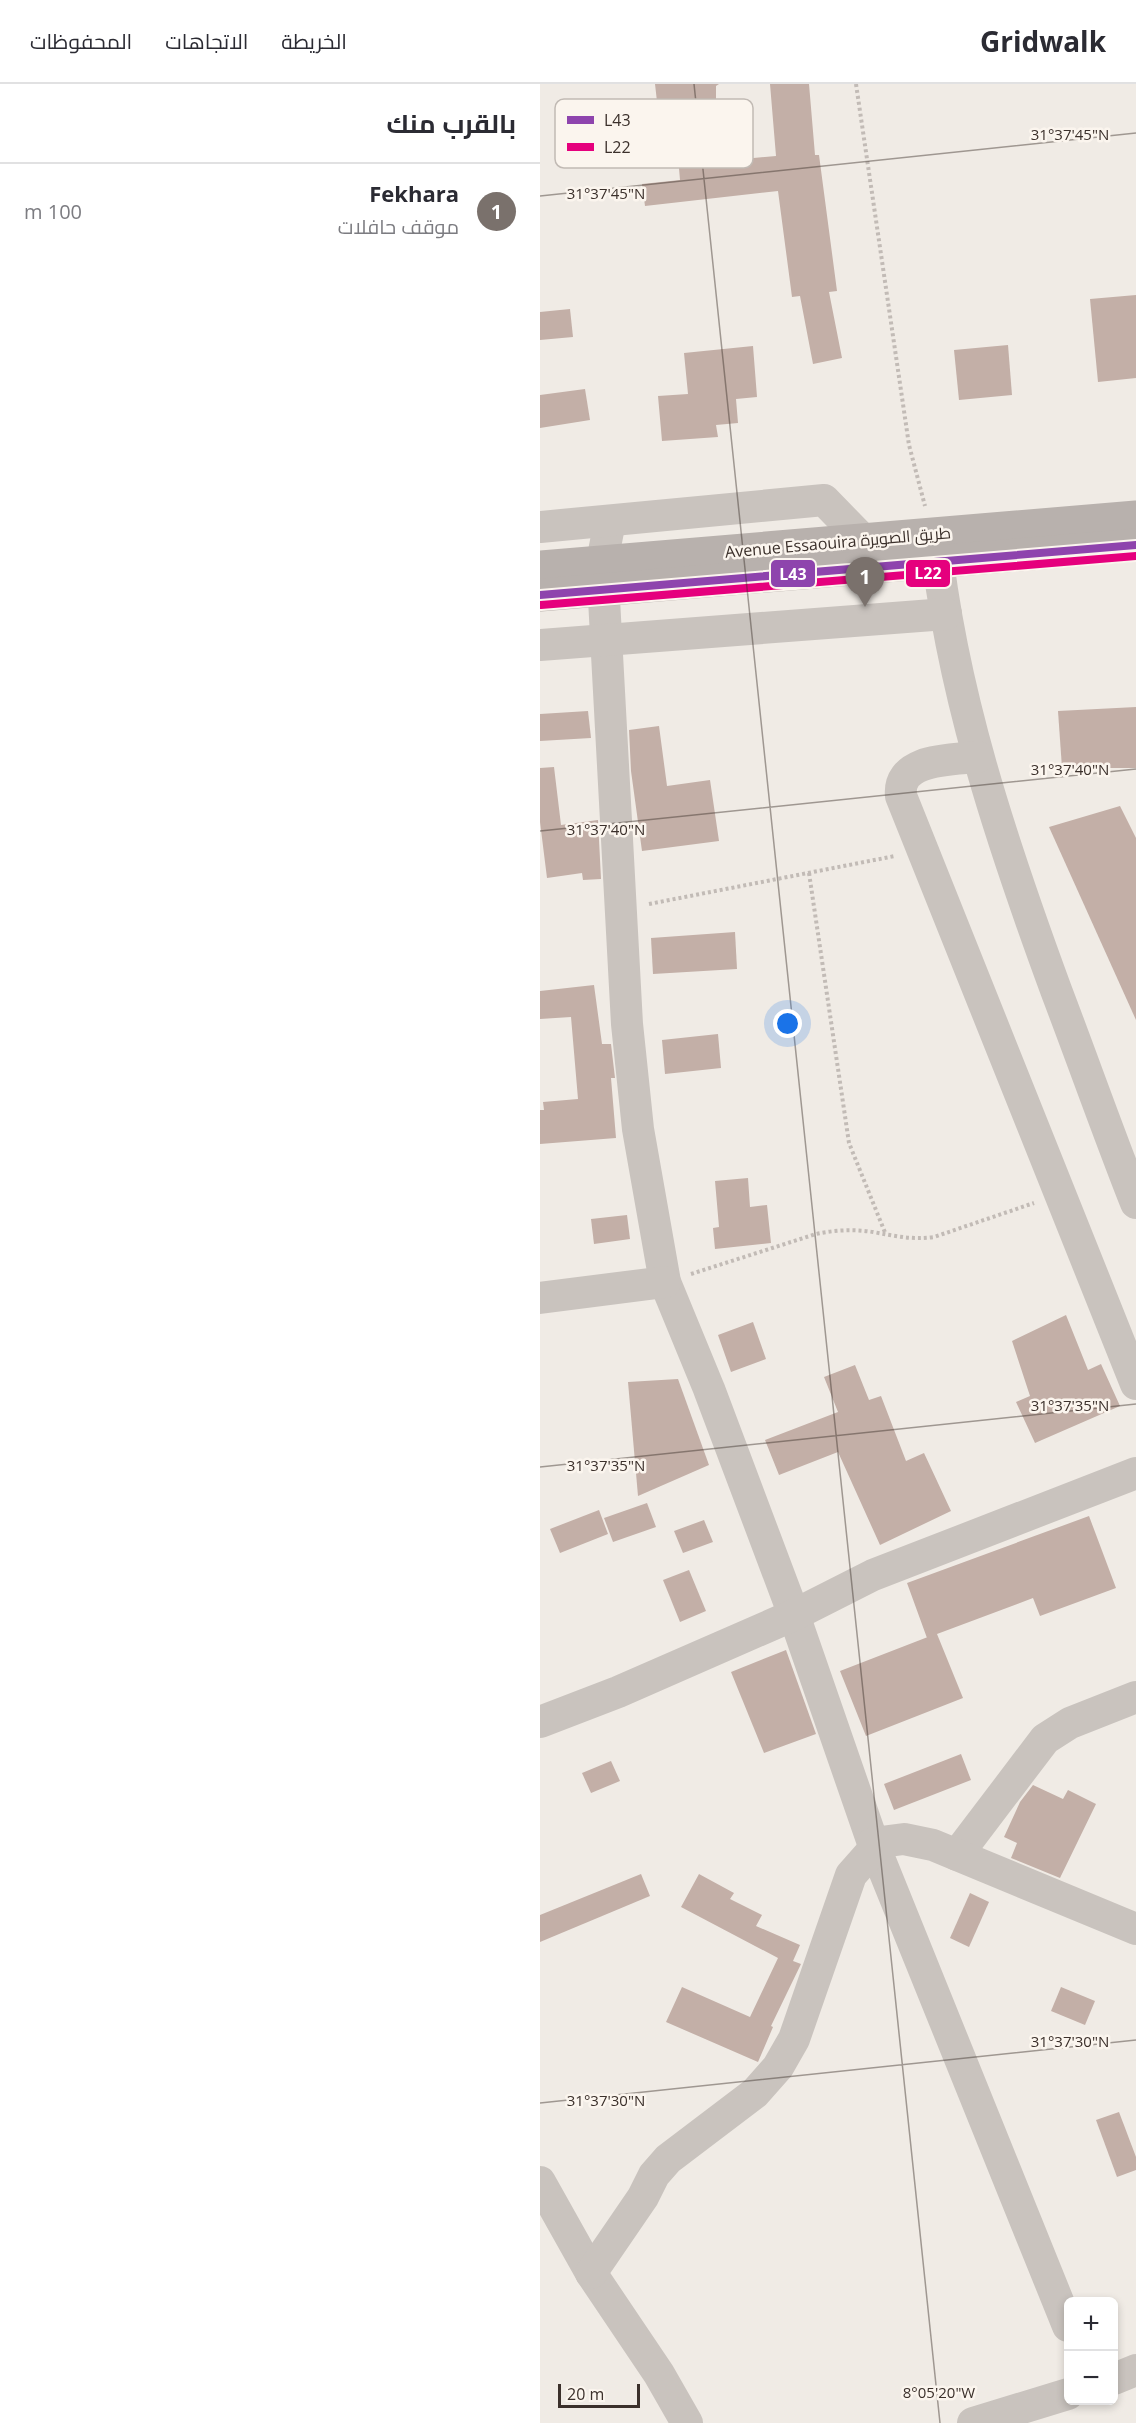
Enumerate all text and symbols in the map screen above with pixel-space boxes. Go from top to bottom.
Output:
text: Gridwalk [980,22,1106,60]
text: المحفوظات [30,27,132,55]
text: الاتجاهات [165,27,248,55]
text: الخريطة [281,27,347,55]
legend [555,99,753,168]
text: بالقرب منك [387,105,516,141]
text: L43 [604,109,631,131]
text: 31°37'45"N [1031,124,1109,144]
text: L22 [604,136,631,158]
text: Fekhara [369,178,459,208]
text: 31°37'45"N [567,183,645,203]
text: 100 m [24,198,82,225]
text: 1 [491,198,502,225]
text: موقف حافلات [338,213,459,240]
street label: Avenue Essaouira طريق الصويرة [724,521,952,563]
pin: 1 [846,558,884,607]
line badge: L43 [770,559,816,588]
line badge: L22 [905,559,951,588]
text: L22 [914,562,942,584]
text: L43 [779,563,807,585]
text: 31°37'40"N [1031,759,1109,779]
text: 31°37'40"N [567,819,645,839]
your location [773,1009,802,1038]
text: 31°37'35"N [1031,1395,1109,1415]
text: 31°37'35"N [567,1455,645,1475]
text: 31°37'30"N [1031,2031,1109,2051]
text: 31°37'30"N [567,2090,645,2110]
map controls [1064,2297,1118,2405]
button: + [1064,2297,1118,2351]
button: − [1064,2351,1118,2405]
scale bar [558,2381,640,2408]
text: 8°05'20"W [903,2382,975,2402]
text: 20 m [567,2383,604,2405]

